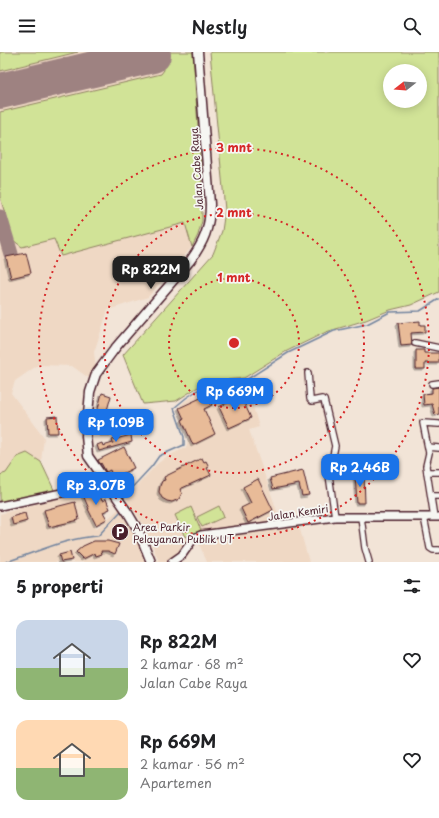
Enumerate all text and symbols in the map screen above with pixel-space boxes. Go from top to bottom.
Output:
text: Nestly [192,13,247,40]
icon: menu [16,15,38,37]
icon: search [401,15,423,37]
north arrow [383,64,427,108]
map controls [383,64,427,108]
street label: Jalan Cabe Raya [186,127,206,211]
text: 3 mnt [216,138,252,156]
text: 2 mnt [216,203,252,221]
pin: Rp 822M [114,256,188,290]
text: Rp 822M [121,259,181,278]
text: 1 mnt [217,268,251,286]
centre of rings [227,336,241,350]
pin: Rp 669M [198,378,272,412]
text: Rp 669M [206,381,264,400]
pin: Rp 1.09B [75,409,157,443]
text: Rp 1.09B [88,412,144,431]
pin: Rp 2.46B [319,454,401,488]
text: Rp 2.46B [330,457,390,476]
pin: Rp 3.07B [55,472,137,506]
text: Rp 3.07B [66,475,126,494]
street label: Jalan Kemiri [267,500,329,524]
place label: Area Parkir Pelayanan Publik UT [133,519,234,547]
parking icon: Area Parkir Pelayanan Publik UT [110,522,130,542]
text: 5 properti [16,573,103,599]
icon: filters [401,575,423,597]
text: Rp 822M [140,628,217,654]
icon: home [48,636,96,684]
icon: heart [401,649,423,671]
text: 2 kamar · 68 m² [140,654,244,673]
text: Jalan Cabe Raya [140,673,247,692]
text: Rp 669M [140,728,216,754]
icon: home [48,736,96,784]
icon: heart [401,749,423,771]
text: 2 kamar · 56 m² [140,754,245,773]
text: Apartemen [140,773,212,792]

